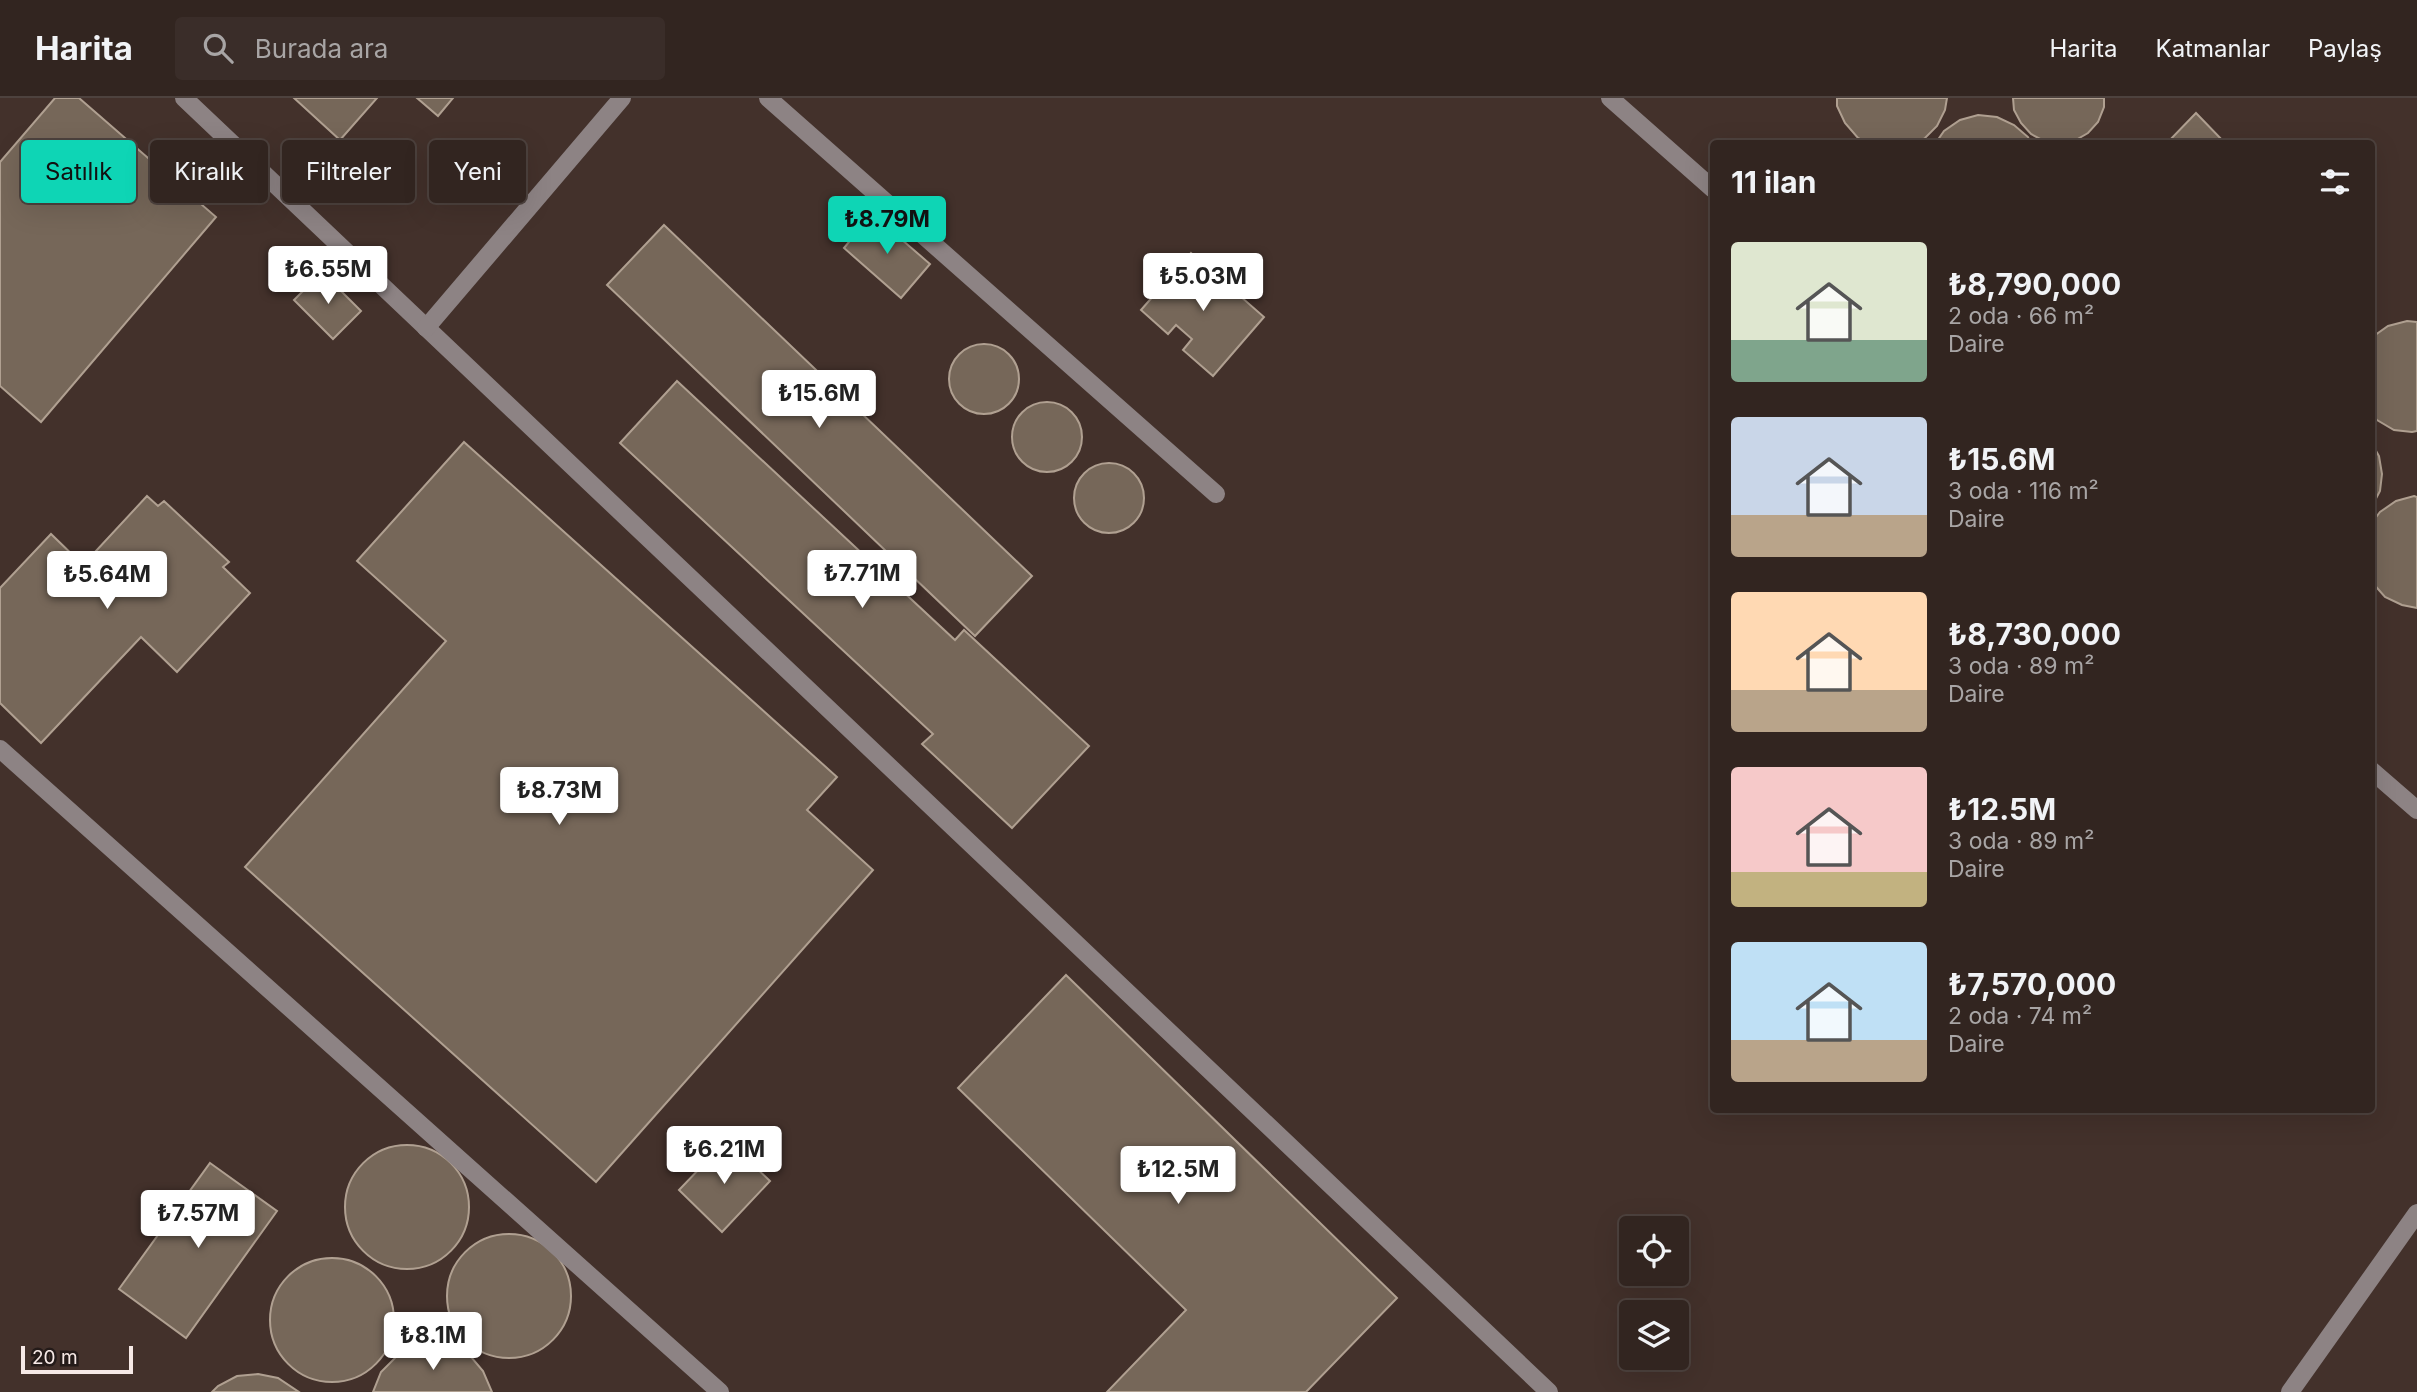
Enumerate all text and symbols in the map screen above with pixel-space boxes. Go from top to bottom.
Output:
search box [175,17,665,80]
text: Harita [35,28,133,68]
icon: search [199,29,237,67]
text: Burada ara [255,33,388,64]
text: Harita [2050,34,2118,63]
text: Katmanlar [2156,34,2270,63]
text: Paylaş [2308,34,2382,63]
chip: Satılık [21,140,136,203]
chip: Kiralık [150,140,268,203]
chip: Filtreler [282,140,415,203]
chip: Yeni [429,140,526,203]
icon: filters [2316,163,2354,201]
text: 11 ilan [1731,164,1816,200]
pin: ₺8.79M [830,197,944,256]
text: ₺8.79M [844,205,930,233]
pin: ₺6.55M [271,246,385,306]
pin: ₺5.03M [1146,254,1260,313]
text: ₺6.55M [284,255,372,283]
text: ₺5.03M [1159,262,1247,290]
text: ₺8,790,000 [1948,266,2121,302]
icon: home [1787,270,1871,354]
text: 2 oda · 66 m² [1948,302,2094,330]
text: Daire [1948,330,2005,358]
pin: ₺15.6M [762,370,876,430]
text: ₺15.6M [778,379,860,407]
text: ₺15.6M [1948,441,2055,477]
icon: home [1787,445,1871,529]
text: 3 oda · 116 m² [1948,477,2099,505]
text: Daire [1948,505,2005,533]
pin: ₺7.71M [805,550,919,610]
pin: ₺5.64M [50,552,164,611]
text: ₺7.71M [823,559,901,587]
text: ₺5.64M [63,560,151,588]
text: ₺8,730,000 [1948,616,2121,652]
icon: home [1787,620,1871,704]
text: 3 oda · 89 m² [1948,652,2094,680]
text: Daire [1948,680,2005,708]
pin: ₺8.73M [502,768,616,827]
text: ₺8.73M [516,776,602,804]
text: ₺12.5M [1948,791,2056,827]
icon: home [1787,795,1871,879]
text: 3 oda · 89 m² [1948,827,2094,855]
text: Daire [1948,855,2005,883]
text: ₺7,570,000 [1948,966,2116,1002]
icon: home [1787,970,1871,1054]
text: 2 oda · 74 m² [1948,1002,2092,1030]
text: Daire [1948,1030,2005,1058]
pin: ₺6.21M [667,1126,781,1186]
text: ₺6.21M [683,1135,765,1163]
pin: ₺12.5M [1121,1146,1235,1206]
text: ₺12.5M [1137,1155,1219,1183]
pin: ₺7.57M [141,1190,255,1250]
text: ₺7.57M [157,1199,239,1227]
map controls [1619,1216,1689,1370]
button: locate [1619,1216,1689,1286]
button: layers [1619,1300,1689,1370]
pin: ₺8.1M [384,1312,482,1372]
text: ₺8.1M [400,1321,466,1349]
scale bar [21,1343,133,1375]
text: 20 m [32,1346,78,1369]

